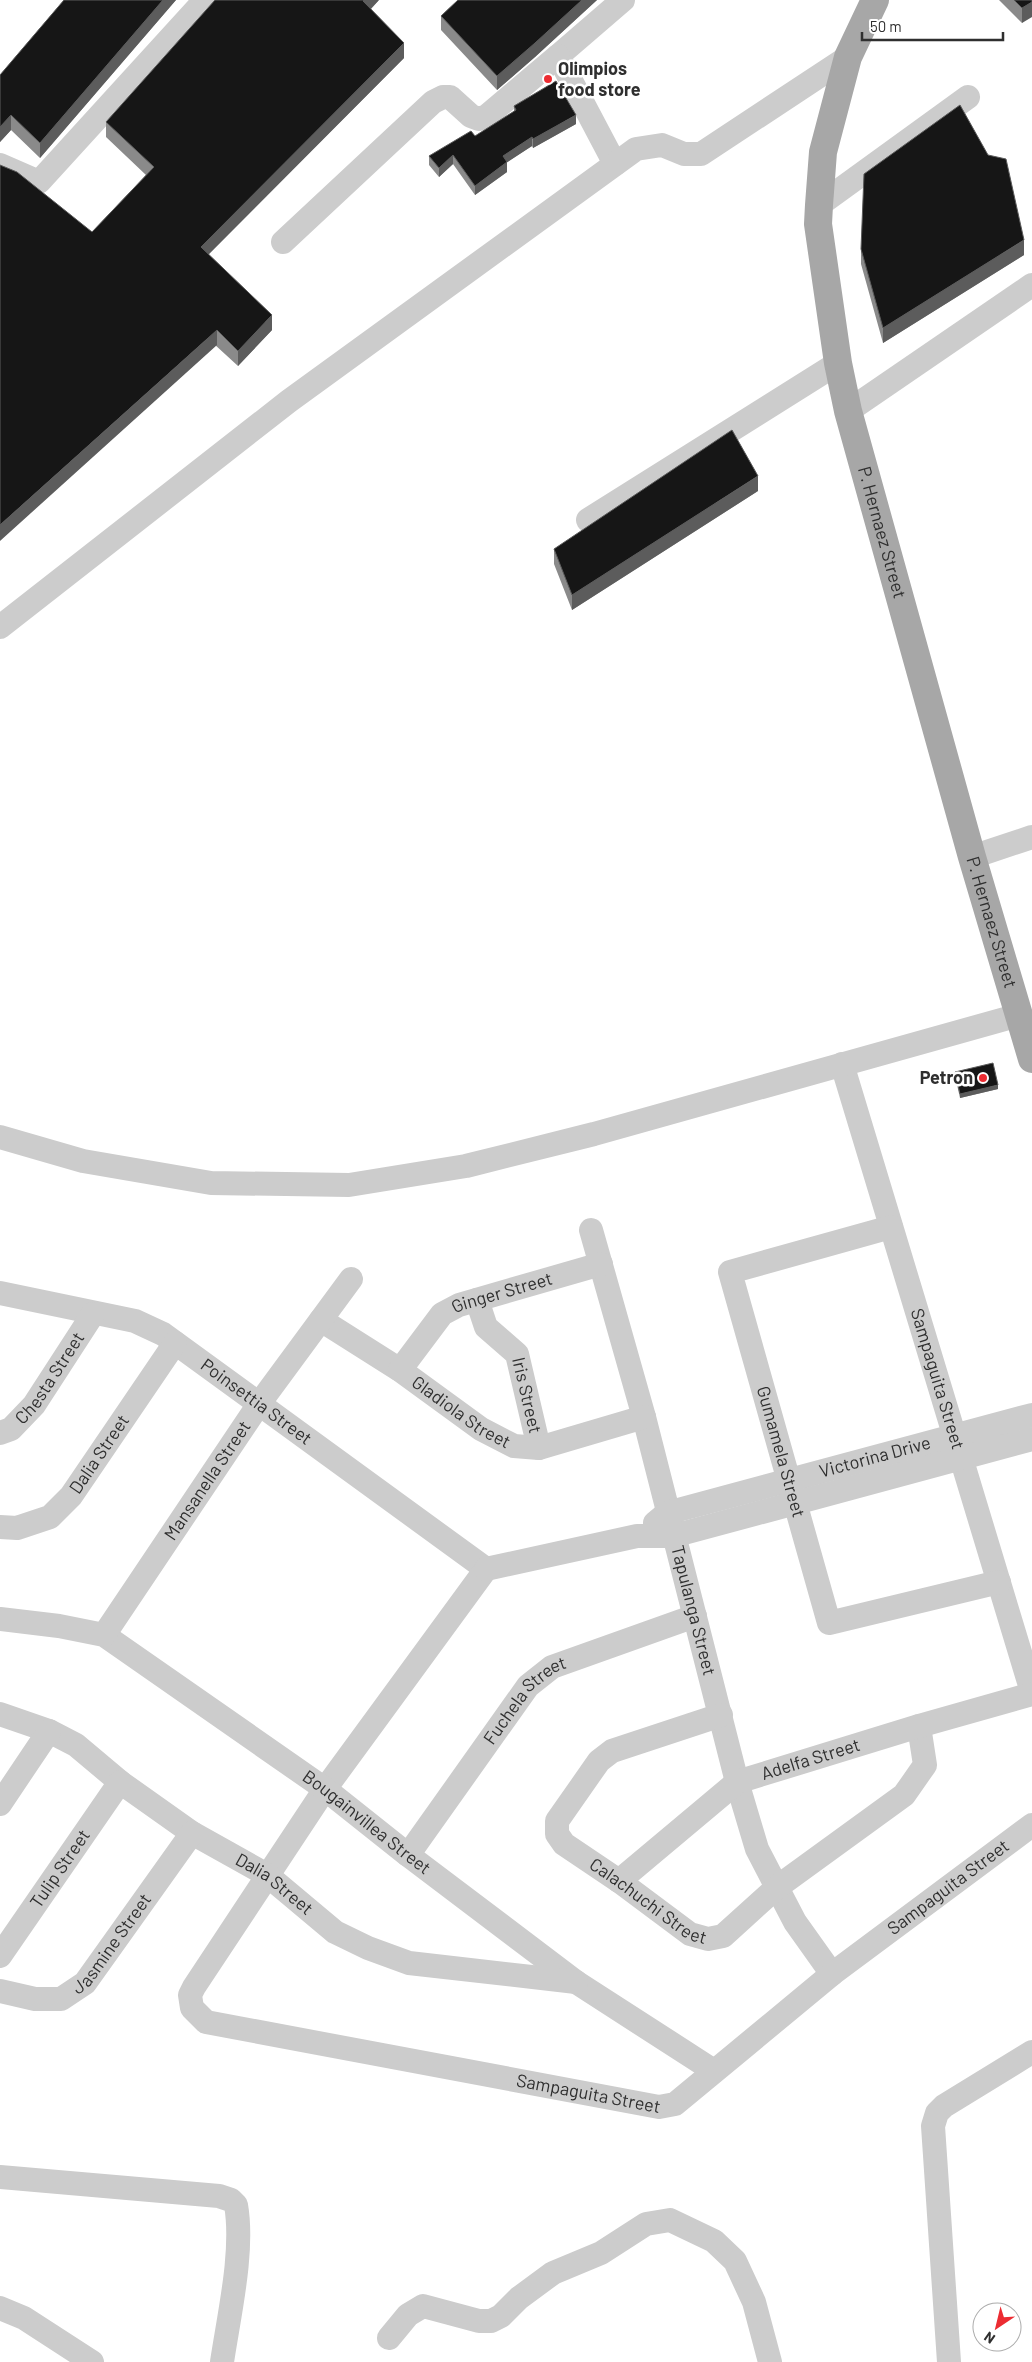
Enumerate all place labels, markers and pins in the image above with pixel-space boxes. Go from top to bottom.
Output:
place label: Olimpios food store [558,57,641,100]
marker: Olimpios food store [542,73,554,85]
place label: Petron [920,1066,973,1088]
marker: Petron [977,1072,989,1084]

